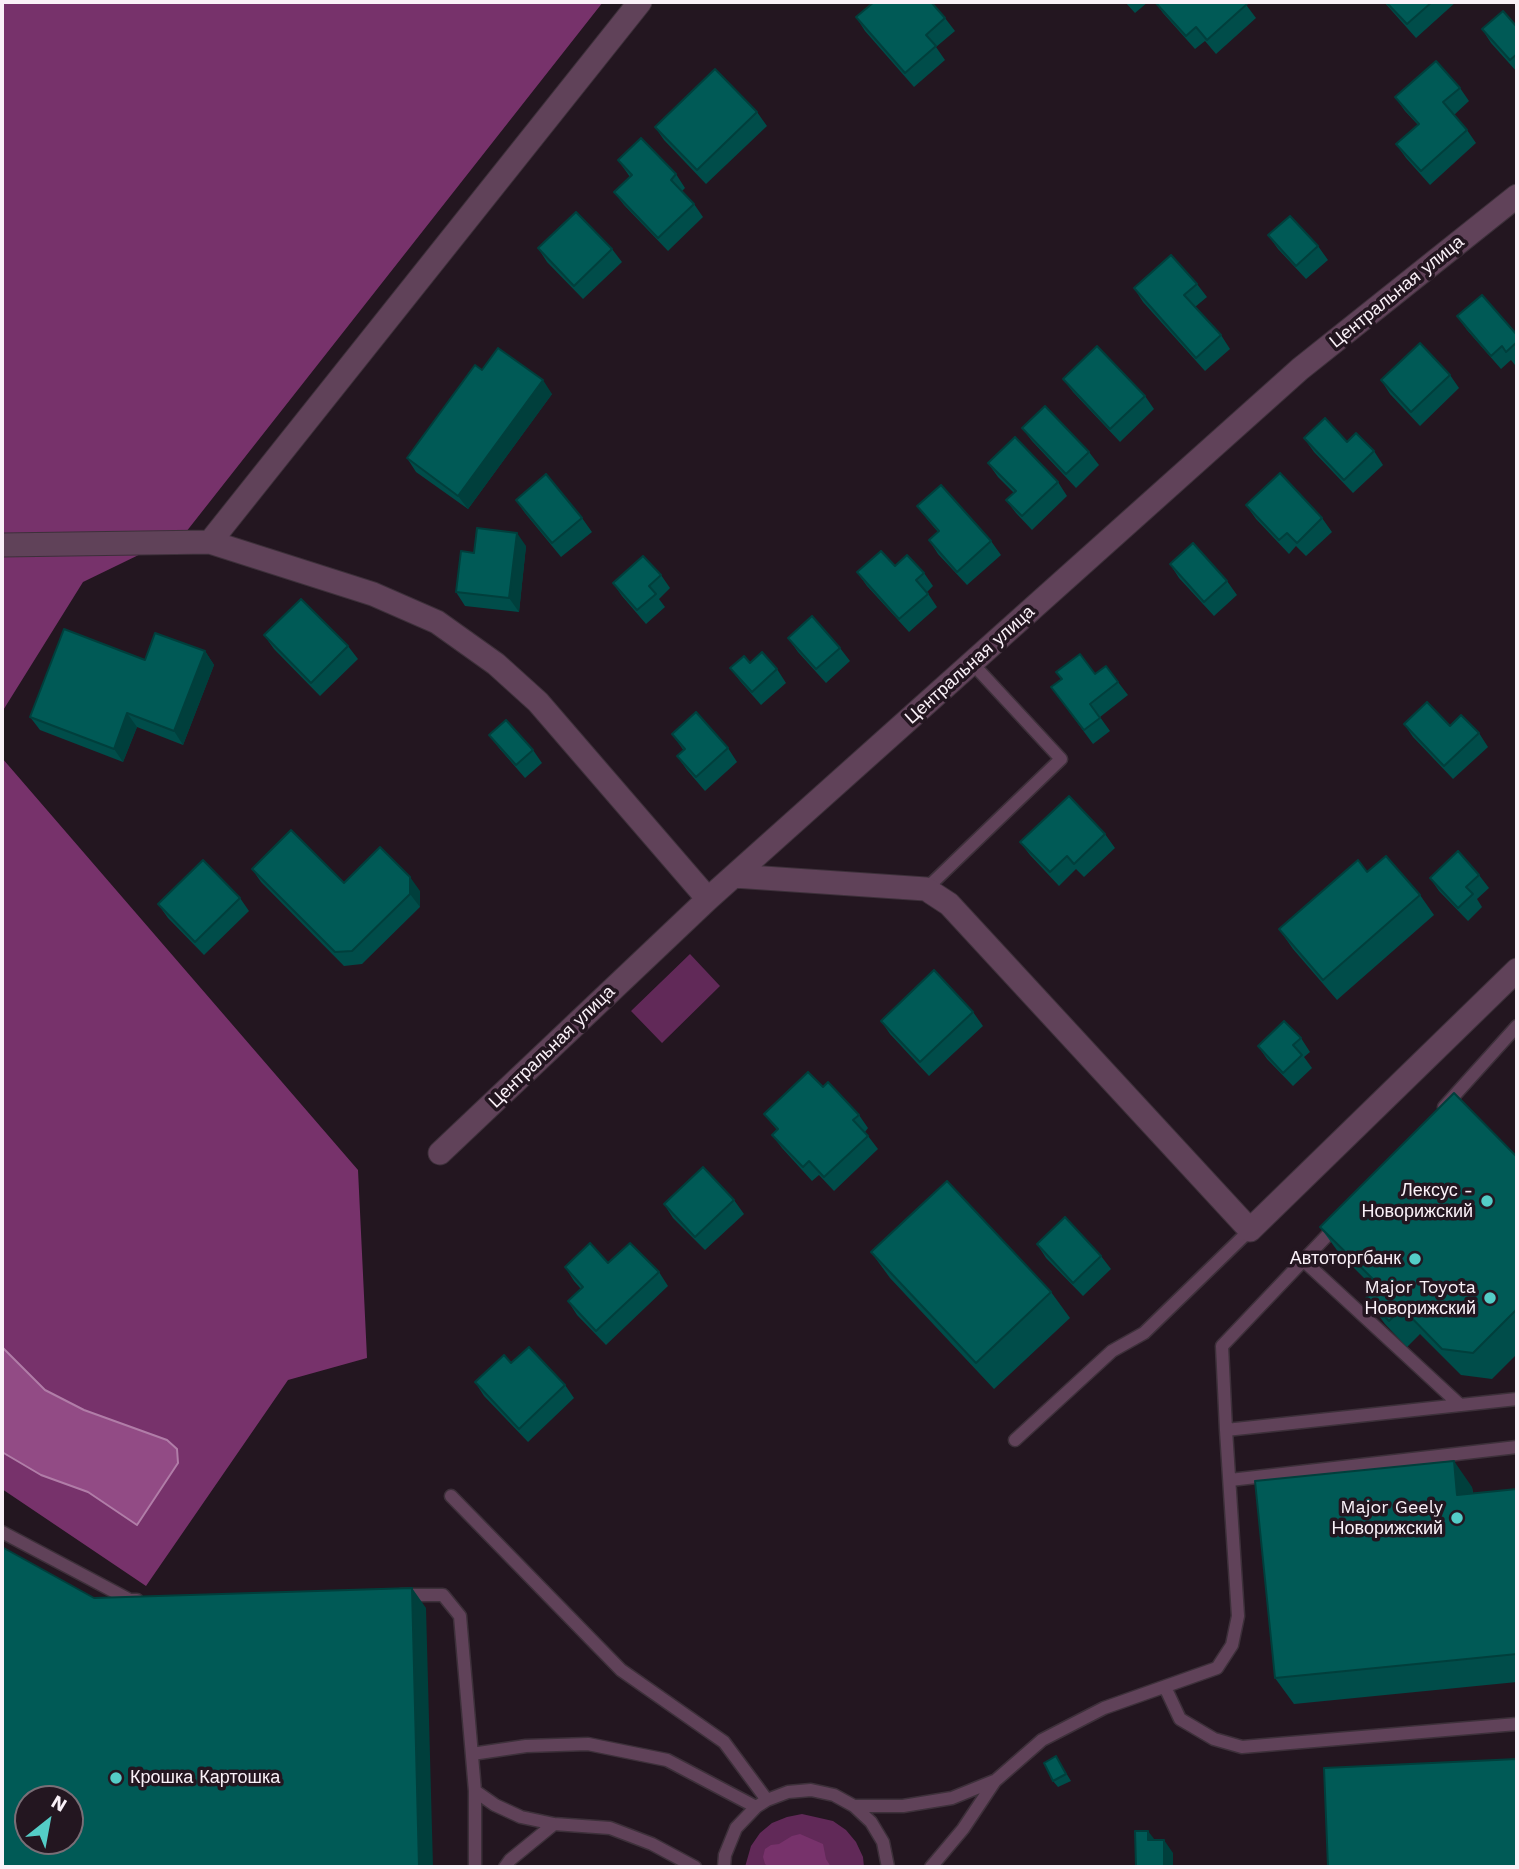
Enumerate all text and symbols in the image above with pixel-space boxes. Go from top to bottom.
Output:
street label: Центральная улица [1325,231,1469,353]
street label: Центральная улица [901,601,1039,729]
street label: Центральная улица [485,981,619,1113]
place label: Лексус - Новорижский [1362,1180,1473,1222]
marker: Лексус - Новорижский [1479,1193,1495,1209]
place label: Автоторгбанк [1290,1248,1401,1270]
marker: Автоторгбанк [1407,1251,1423,1267]
place label: Major Toyota Новорижский [1364,1277,1476,1320]
marker: Major Toyota Новорижский [1482,1290,1498,1306]
place label: Major Geely Новорижский [1332,1497,1443,1540]
marker: Major Geely Новорижский [1449,1510,1465,1526]
place label: Крошка Картошка [130,1767,280,1789]
marker: Крошка Картошка [108,1770,124,1786]
north arrow [14,1785,84,1855]
text: N [47,1790,71,1817]

